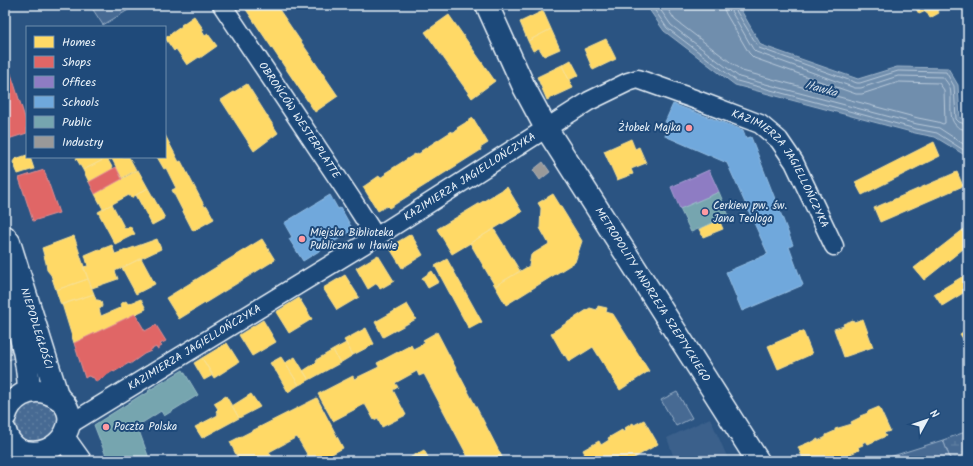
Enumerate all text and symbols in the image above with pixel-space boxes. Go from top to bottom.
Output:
legend [26,26,166,158]
text: Homes [62,33,96,52]
text: Shops [62,53,91,72]
street label: OBROŃCÓW WESTERPLATTE [254,58,345,183]
text: Offices [62,73,96,92]
water label: Iławka [803,76,841,103]
text: Schools [62,93,99,112]
street label: KAZIMIERZA JAGIELLOŃCZYKA [729,105,833,231]
text: Public [62,113,92,132]
place label: Żłobek Majka [618,119,681,137]
marker: Żłobek Majka [684,123,694,133]
street label: KAZIMIERZA JAGIELLOŃCZYKA [400,128,540,226]
text: Industry [62,133,104,152]
place label: Cerkiew pw. św. Jana Teologa [713,197,787,228]
street label: METROPOLITY ANDRZEJA SZEPTYCKIEGO [590,204,715,386]
marker: Cerkiew pw. św. Jana Teologa [700,207,710,217]
place label: Miejska Biblioteka Publiczna w Iławie [310,224,397,255]
marker: Miejska Biblioteka Publiczna w Iławie [297,234,307,244]
street label: NIEPODLEGŁOŚCI [15,285,57,371]
street label: KAZIMIERZA JAGIELLOŃCZYKA [124,300,265,396]
north arrow [907,400,947,440]
text: N [925,406,943,423]
place label: Poczta Polska [114,418,177,436]
marker: Poczta Polska [101,422,111,432]

